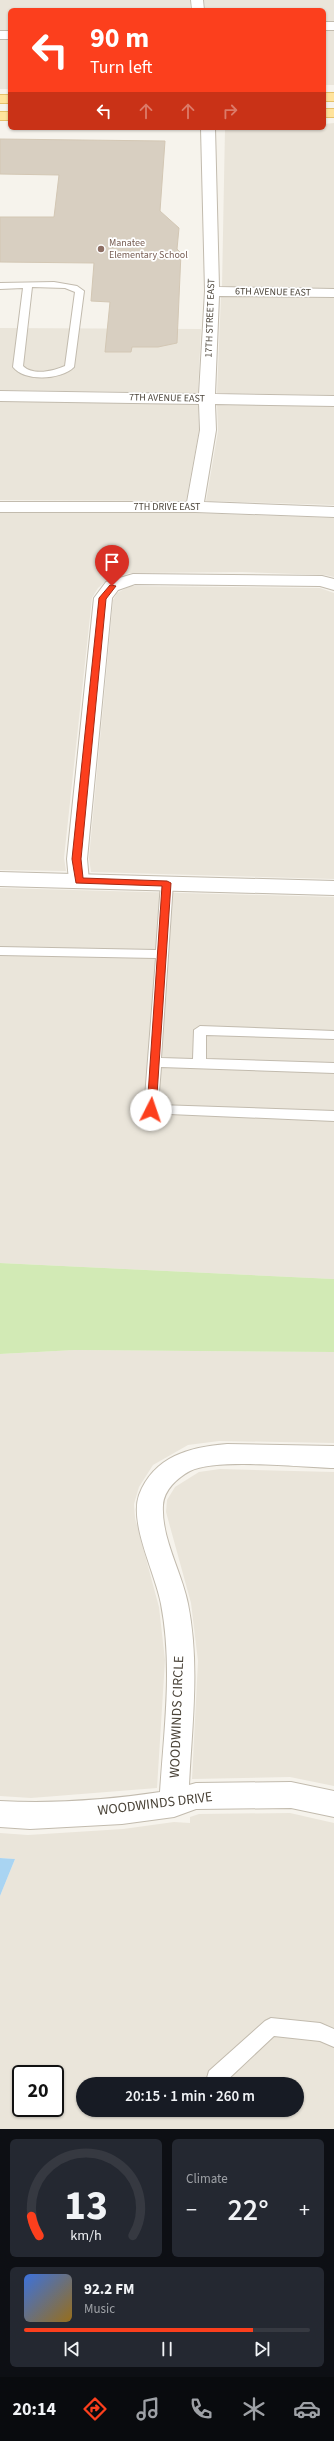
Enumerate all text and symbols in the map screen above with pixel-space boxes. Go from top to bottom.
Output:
text: 90 m [90,18,149,58]
icon: left [24,24,76,76]
text: Turn left [90,55,152,80]
icon: left [93,100,115,122]
icon: ahead [135,100,157,122]
icon: ahead [177,100,199,122]
icon: right [219,100,241,122]
place label: Manatee Elementary School [109,236,188,262]
marker: Manatee Elementary School [96,244,106,254]
street label: 17TH STREET EAST [202,278,218,358]
street label: 6TH AVENUE EAST [235,284,312,300]
street label: 7TH AVENUE EAST [129,390,206,406]
street label: 7TH DRIVE EAST [134,500,201,514]
pin [95,545,129,586]
icon: arrive [101,551,123,573]
position arrow [130,1089,172,1131]
street label: WOODWINDS CIRCLE [165,1655,189,1779]
street label: WOODWINDS DRIVE [96,1787,214,1821]
speed limit sign: 20 [12,2065,64,2117]
text: 20:15 · 1 min · 260 m [125,2086,255,2107]
text: Climate [186,2170,228,2188]
text: 13 [64,2176,108,2236]
text: 22° [227,2189,269,2232]
text: − [186,2194,197,2226]
text: + [299,2194,310,2226]
text: km/h [70,2225,102,2246]
text: 92.2 FM [84,2279,135,2300]
text: Music [84,2300,115,2318]
icon: previous [61,2338,83,2360]
icon: pause [156,2338,178,2360]
icon: next [251,2338,273,2360]
icon: directions [81,2395,109,2423]
icon: music [134,2395,162,2423]
icon: phone [187,2395,215,2423]
icon: climate [240,2395,268,2423]
icon: car [293,2395,321,2423]
text: 20:14 [13,2397,56,2422]

